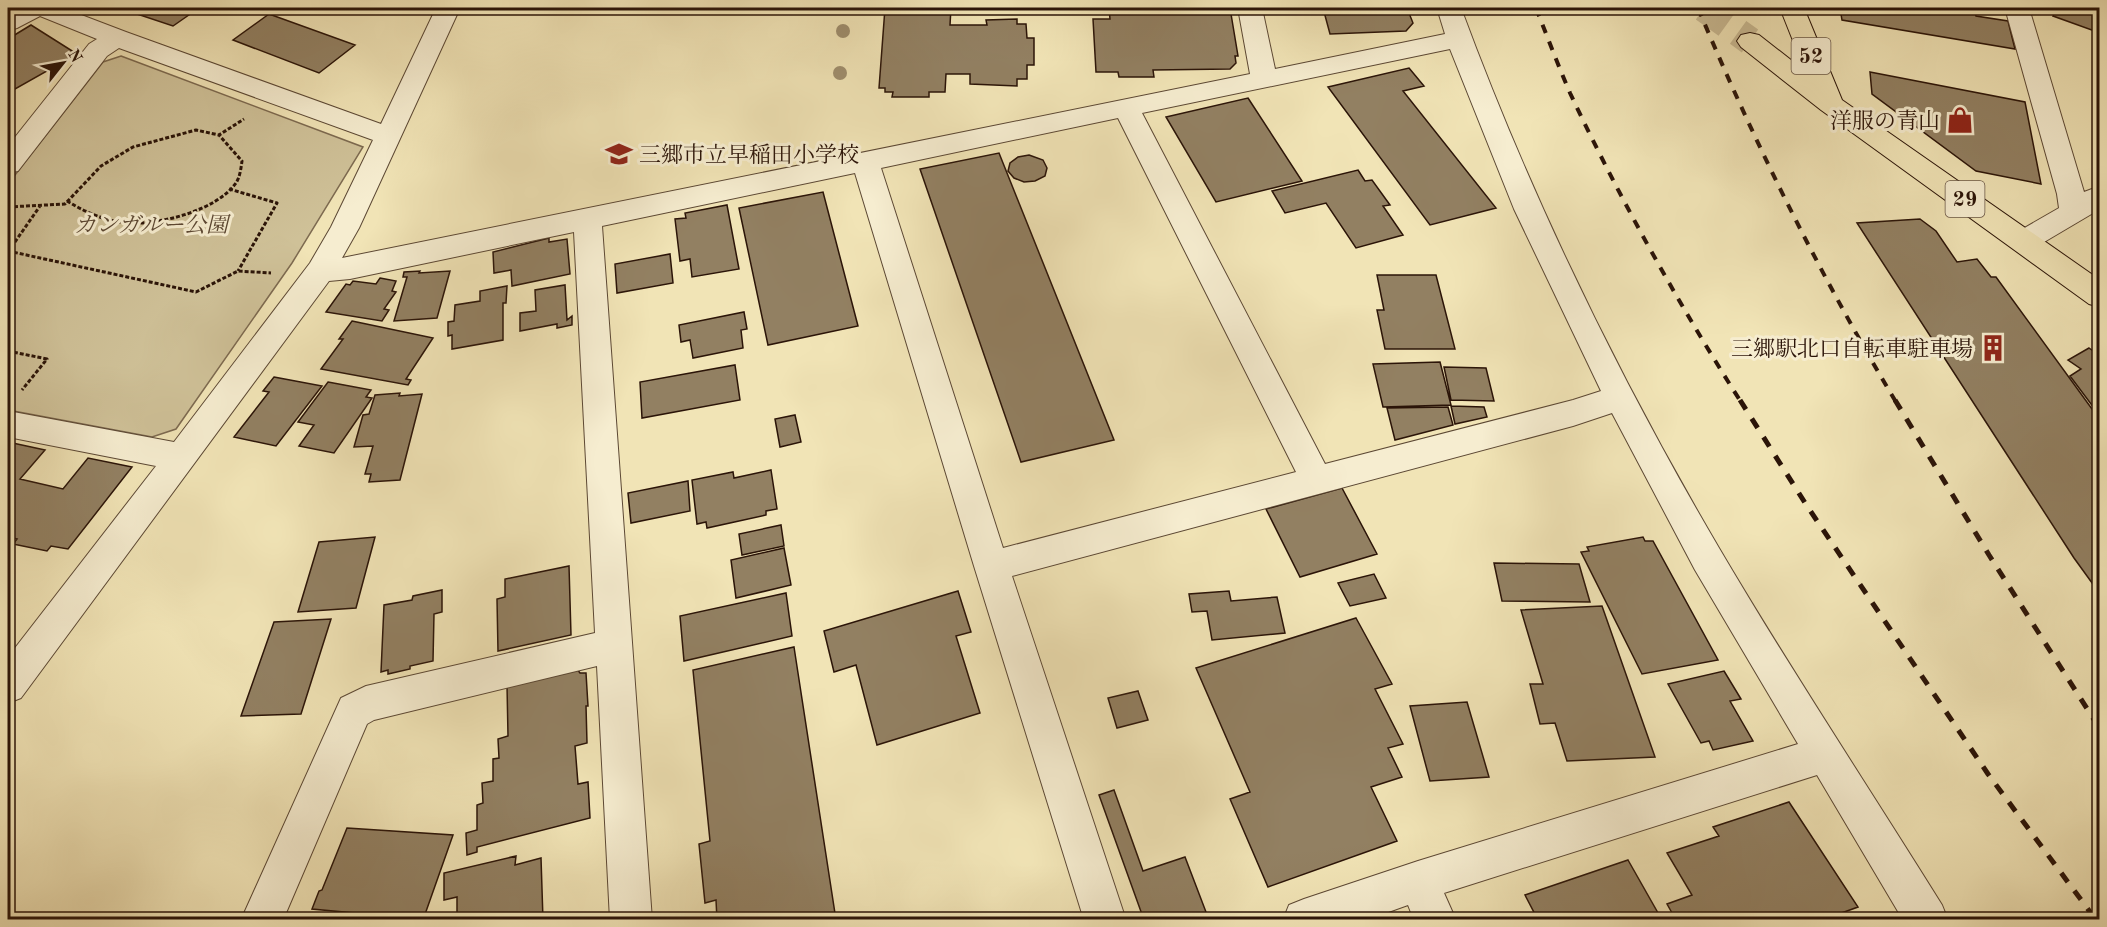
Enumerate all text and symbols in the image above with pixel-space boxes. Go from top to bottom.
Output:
north arrow [33,33,93,93]
road number: 52 [1792,38,1830,74]
text: N [64,47,85,66]
shop icon: 洋服の青山 [1945,105,1975,135]
place label: 洋服の青山 [1830,109,1940,133]
school or university icon: 三郷市立早稲田小学校 [604,139,634,169]
place label: 三郷市立早稲田小学校 [639,143,859,167]
road number: 29 [1946,181,1984,217]
park label: カンガルー公園 [74,213,231,237]
building icon: 三郷駅北口自転車駐車場 [1978,333,2008,363]
place label: 三郷駅北口自転車駐車場 [1731,337,1973,361]

